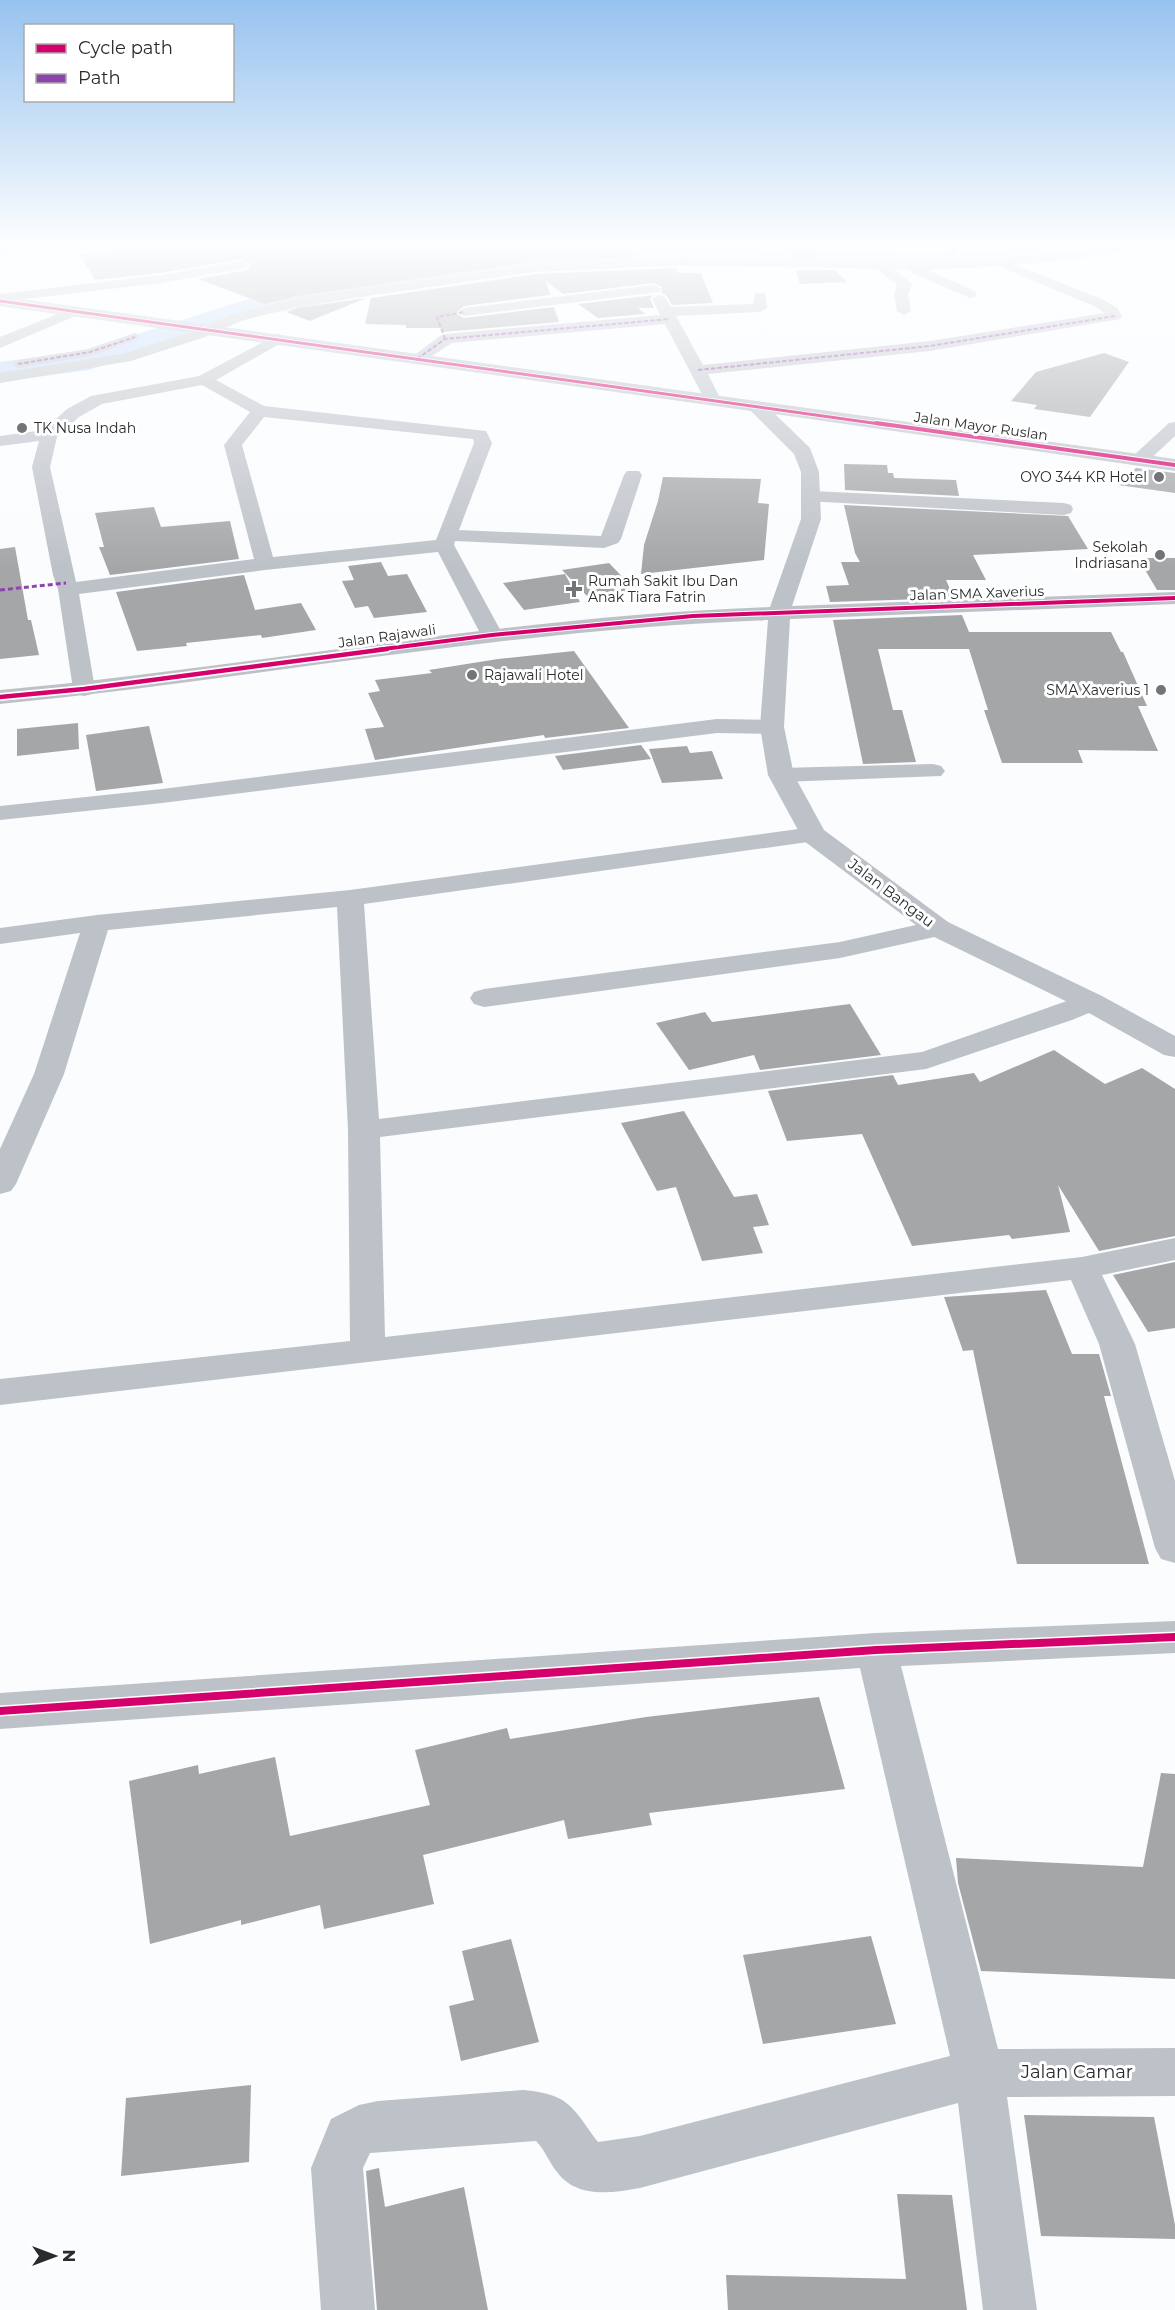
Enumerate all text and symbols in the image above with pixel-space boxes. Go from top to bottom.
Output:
legend [24,24,234,102]
text: Cycle path [78,37,173,59]
text: Path [78,67,121,89]
street label: Jalan Mayor Ruslan [912,408,1049,444]
place label: TK Nusa Indah [34,419,136,437]
marker: TK Nusa Indah [15,421,29,435]
place label: OYO 344 KR Hotel [1020,468,1147,486]
marker: OYO 344 KR Hotel [1152,470,1166,484]
place label: Sekolah Indriasana [1074,538,1148,572]
marker: Sekolah Indriasana [1153,548,1167,562]
place label: Rumah Sakit Ibu Dan Anak Tiara Fatrin [588,572,738,606]
marker: Rumah Sakit Ibu Dan Anak Tiara Fatrin [565,580,583,598]
street label: Jalan SMA Xaverius [908,582,1045,604]
street label: Jalan Rajawali [336,620,437,652]
place label: Rajawali Hotel [484,666,584,684]
marker: Rajawali Hotel [465,668,479,682]
place label: SMA Xaverius 1 [1046,681,1149,699]
marker: SMA Xaverius 1 [1154,683,1168,697]
street label: Jalan Bangau [844,853,938,931]
street label: Jalan Camar [1020,2061,1133,2083]
north arrow [24,2226,84,2286]
text: N [59,2250,78,2262]

